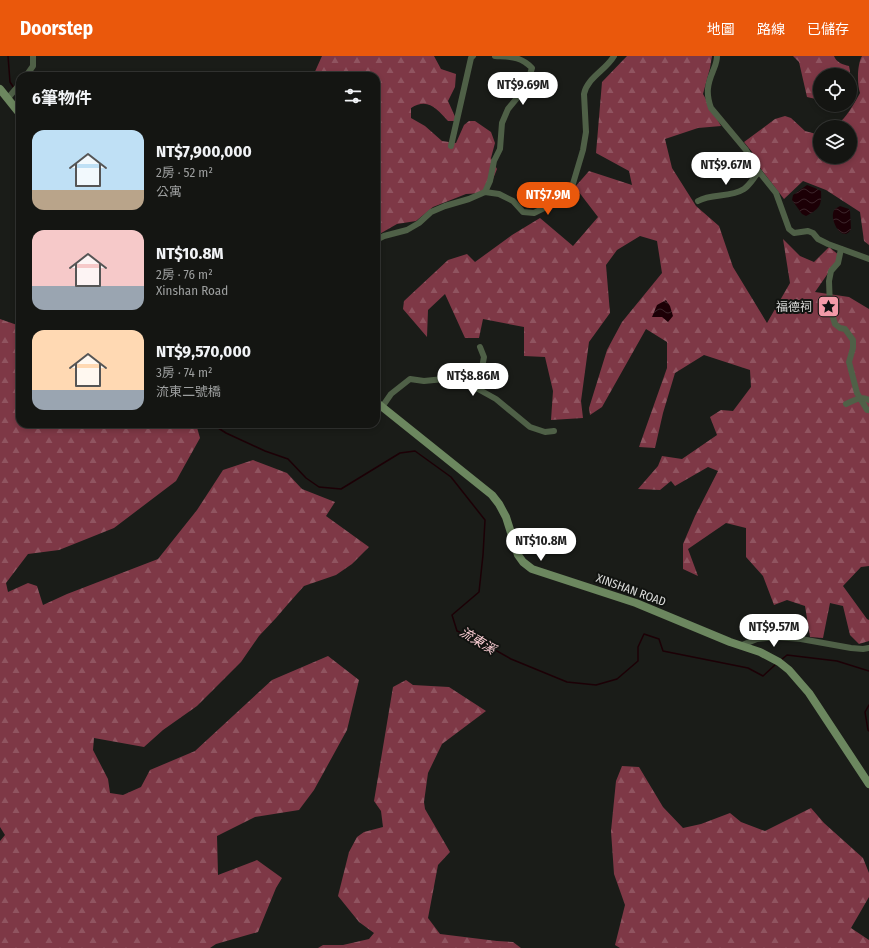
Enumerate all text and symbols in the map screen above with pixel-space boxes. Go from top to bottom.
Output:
text: Doorstep [20,17,93,40]
text: 地圖 [707,21,735,38]
text: 路線 [757,21,785,38]
text: 已儲存 [807,21,849,38]
map controls [813,68,857,164]
button: locate [813,68,857,112]
pin: NT$9.69M [482,72,564,106]
text: NT$9.69M [497,77,549,92]
icon: filters [342,85,364,107]
text: 6筆物件 [32,88,92,109]
button: layers [813,120,857,164]
text: NT$7,900,000 [156,141,252,162]
icon: home [64,146,112,194]
pin: NT$9.67M [685,152,767,186]
text: NT$9.67M [700,157,752,172]
text: 2房 · 52 m² [156,165,213,180]
pin: NT$7.9M [511,182,585,216]
text: 公寓 [156,184,182,199]
text: NT$7.9M [526,187,570,202]
text: NT$10.8M [156,243,224,264]
icon: home [64,246,112,294]
text: 2房 · 76 m² [156,267,213,282]
text: Xinshan Road [156,283,228,298]
place icon: 福德祠 [815,294,841,320]
place label: 福德祠 [776,300,812,314]
text: NT$9,570,000 [156,341,251,362]
icon: home [64,346,112,394]
pin: NT$8.86M [432,363,514,397]
text: 3房 · 74 m² [156,365,213,380]
text: NT$8.86M [446,368,500,383]
text: 流東二號橋 [156,384,221,399]
pin: NT$10.8M [500,528,582,562]
text: NT$10.8M [515,533,567,548]
street label: XINSHAN ROAD [594,571,668,609]
pin: NT$9.57M [733,614,815,648]
text: NT$9.57M [749,619,799,634]
water label: 流東溪 [457,624,500,658]

